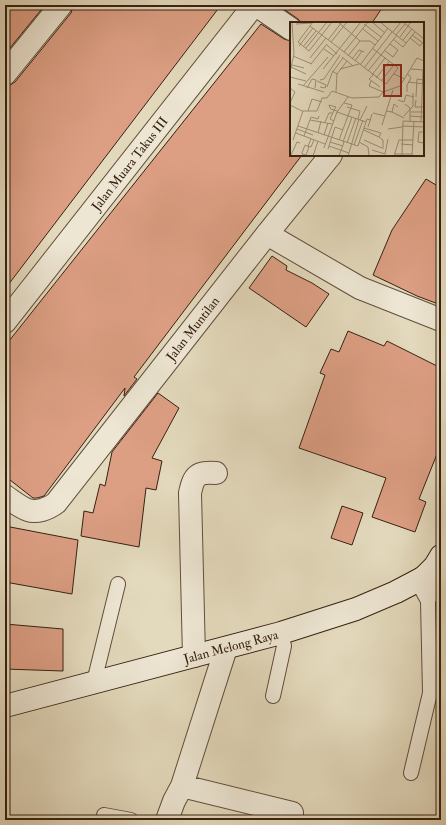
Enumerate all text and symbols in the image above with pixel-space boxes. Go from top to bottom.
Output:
inset map [290,22,424,156]
street label: Jalan Muara Takus III [88,114,172,215]
street label: Jalan Muntilan [162,293,223,365]
street label: Jalan Melong Raya [181,627,281,669]

